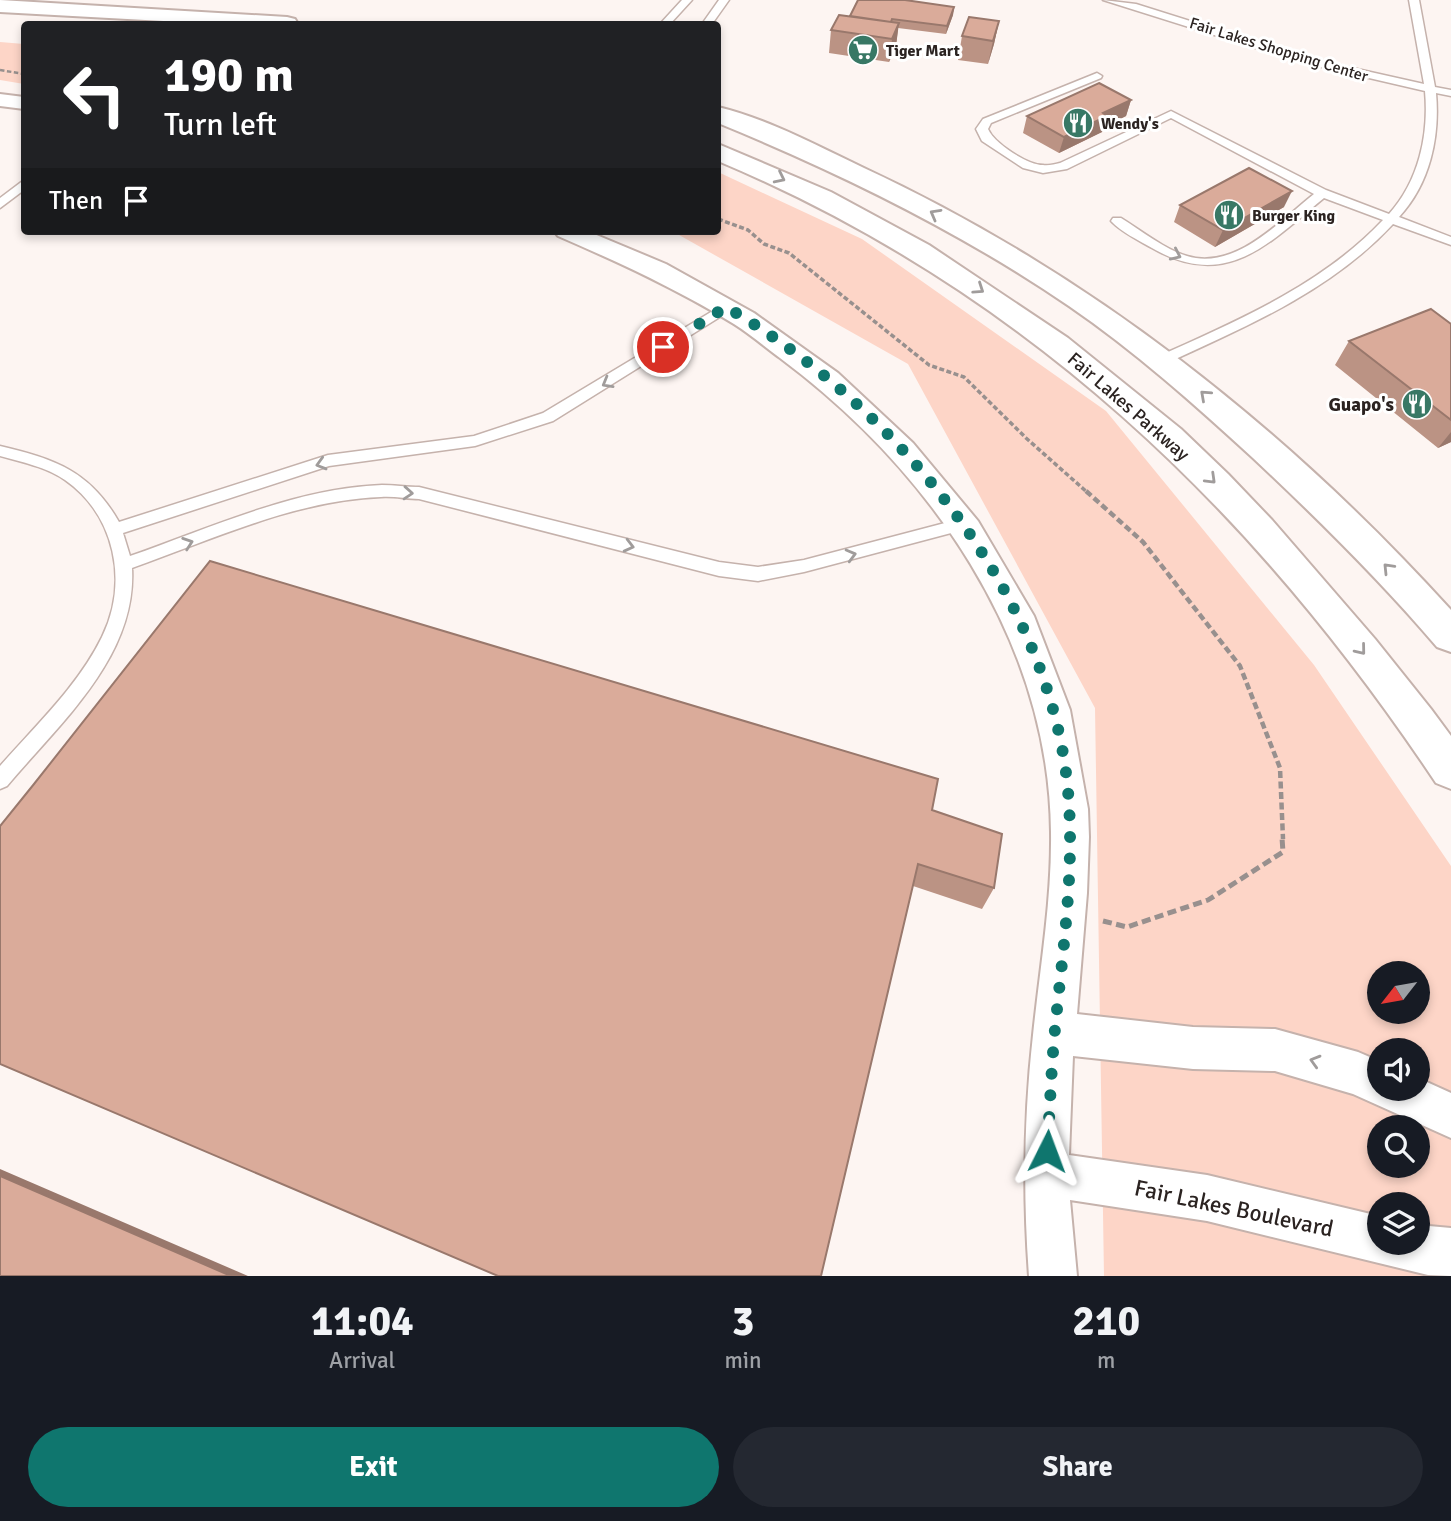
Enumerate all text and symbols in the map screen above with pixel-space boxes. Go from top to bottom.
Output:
street label: Fair Lakes Shopping Center [1187,13,1371,87]
supermarket icon: Tiger Mart [846,33,880,67]
place label: Tiger Mart [886,41,960,61]
text: 190 m [164,45,294,105]
icon: left [49,49,140,140]
text: Turn left [164,105,277,144]
restaurant icon: Wendy's [1061,106,1095,140]
place label: Wendy's [1101,114,1159,134]
one-way arrow [773,170,785,184]
icon: arrive [117,182,155,220]
text: Then [49,185,103,217]
restaurant icon: Burger King [1212,198,1246,232]
place label: Burger King [1252,206,1336,226]
one-way arrow [930,209,943,222]
one-way arrow [1169,247,1181,261]
one-way arrow [971,280,984,293]
pin [633,317,693,377]
icon: arrive [644,328,682,366]
street label: Fair Lakes Parkway [1062,347,1194,466]
one-way arrow [601,374,614,387]
restaurant icon: Guapo's [1400,387,1434,421]
one-way arrow [1200,391,1213,404]
place label: Guapo's [1328,393,1394,417]
one-way arrow [315,456,327,470]
one-way arrow [1203,470,1216,483]
one-way arrow [403,485,414,500]
one-way arrow [181,537,193,551]
one-way arrow [623,538,635,552]
one-way arrow [845,549,857,563]
one-way arrow [1383,564,1396,577]
one-way arrow [1353,642,1365,655]
north arrow [1367,961,1430,1024]
map controls [1367,961,1430,1255]
button: sound [1367,1038,1430,1101]
one-way arrow [1309,1055,1321,1070]
position arrow [1010,1114,1084,1188]
button: search [1367,1115,1430,1178]
street label: Fair Lakes Boulevard [1132,1173,1336,1244]
button: layers [1367,1192,1430,1255]
text: 11:04 [311,1296,414,1347]
text: 3 [732,1296,754,1347]
text: 210 [1072,1296,1140,1347]
text: Arrival [329,1346,395,1375]
text: min [724,1346,762,1375]
text: m [1097,1346,1115,1375]
button: Exit [28,1427,719,1507]
button: Share [733,1427,1423,1507]

